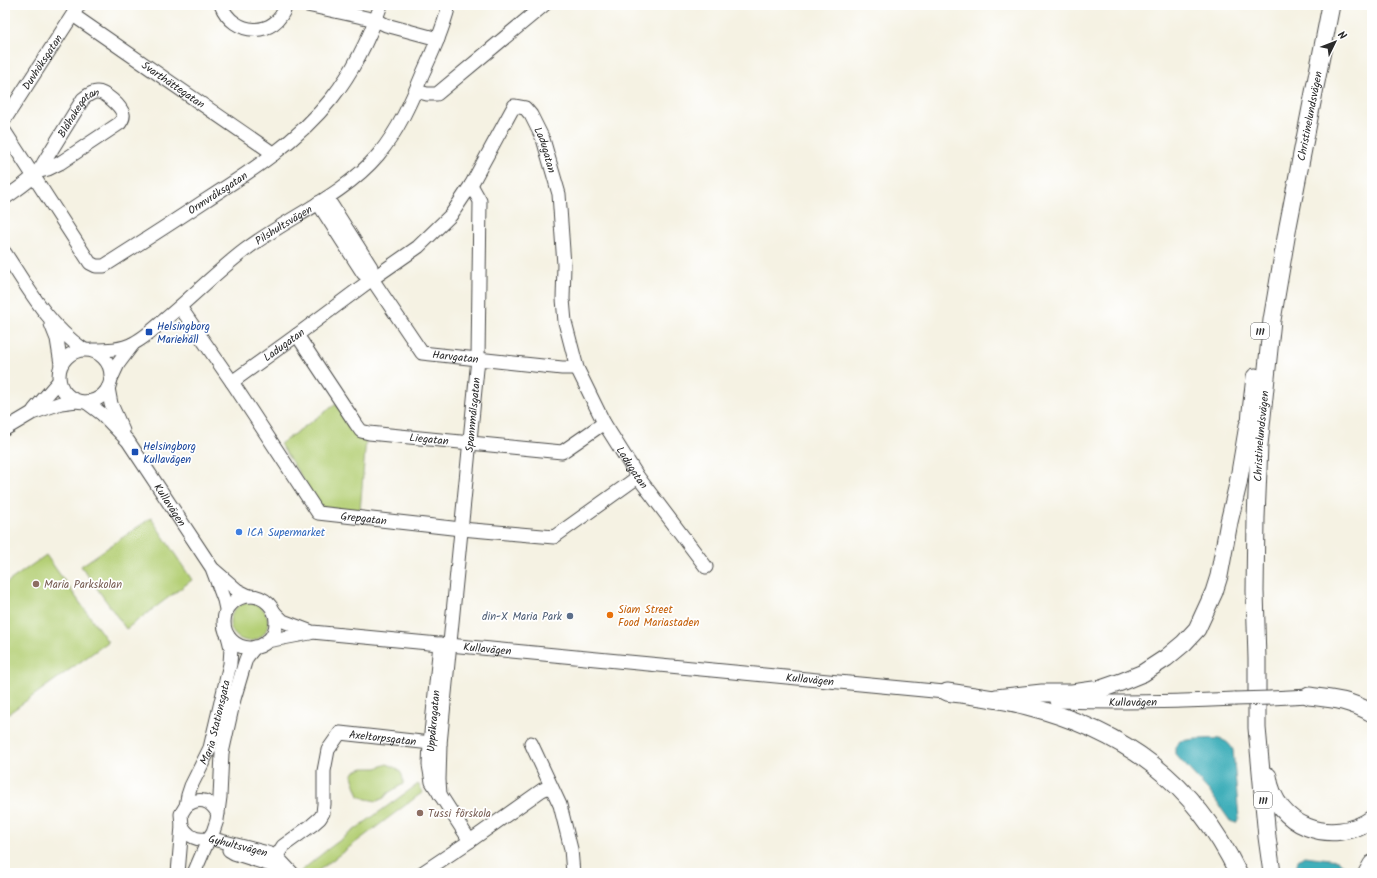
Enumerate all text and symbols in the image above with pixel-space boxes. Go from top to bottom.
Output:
north arrow [1315,22,1355,62]
text: N [1333,27,1351,45]
street label: Duvhöksgatan [18,31,68,94]
street label: Svarthättegatan [137,57,208,114]
street label: Christinelundsvägen [1293,70,1328,163]
street label: Blåhakegatan [53,84,100,141]
street label: Ladugatan [528,124,560,175]
street label: Ormvråksgatan [184,167,252,220]
street label: Pilshultsvägen [251,201,316,250]
place label: Helsingborg Mariehäll [157,318,210,349]
road number: 111 [1251,323,1269,339]
street label: Ladugatan [260,324,309,367]
marker: Helsingborg Mariehäll [144,327,154,337]
street label: Harvgatan [431,346,480,369]
street label: Spannmålsgatan [461,376,486,453]
street label: Christinelundsvägen [1250,390,1275,482]
street label: Liegatan [409,429,450,451]
place label: Helsingborg Kullavägen [143,438,196,469]
street label: Ladugatan [611,443,652,493]
marker: Helsingborg Kullavägen [130,447,140,457]
street label: Kullavägen [149,480,190,531]
street label: Grepgatan [340,508,388,531]
place label: ICA Supermarket [247,524,326,542]
marker: ICA Supermarket [234,527,244,537]
place label: Maria Parkskolan [44,576,122,594]
marker: Maria Parkskolan [31,579,41,589]
place label: Siam Street Food Mariastaden [618,601,699,632]
place label: din-X Maria Park [482,608,563,626]
marker: Siam Street Food Mariastaden [605,610,615,620]
marker: din-X Maria Park [565,611,575,621]
street label: Kullavägen [462,638,512,661]
street label: Kullavägen [785,669,835,691]
street label: Maria Stationsgata [195,678,236,768]
street label: Uppåkragatan [422,689,446,753]
street label: Kullavägen [1109,694,1157,712]
street label: Axeltorpsgatan [348,726,417,751]
road number: 111 [1254,792,1272,808]
place label: Tussi förskola [428,805,491,823]
marker: Tussi förskola [415,808,425,818]
street label: Gyhultsvägen [206,830,270,863]

